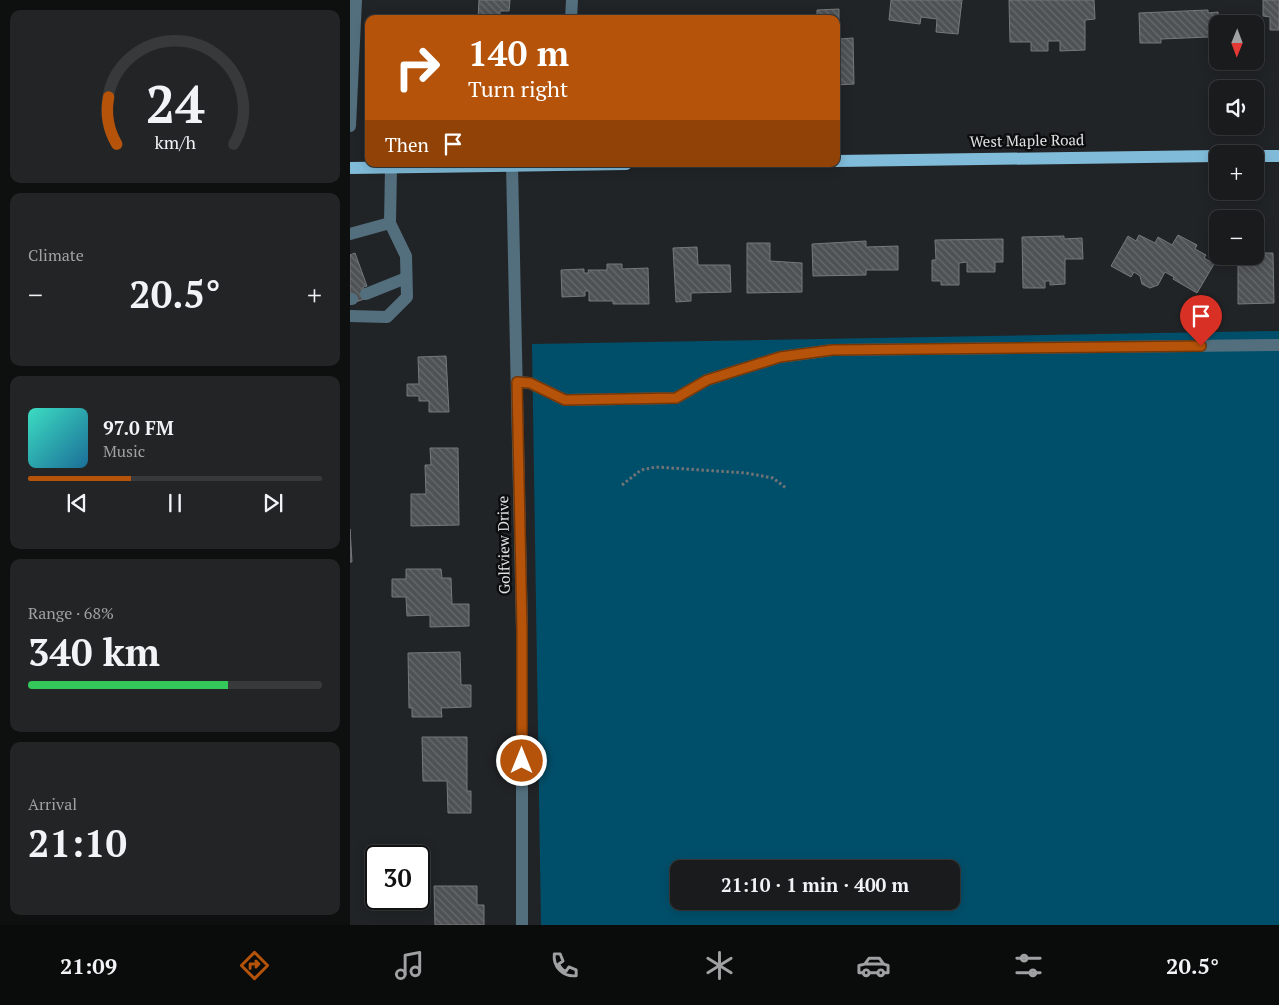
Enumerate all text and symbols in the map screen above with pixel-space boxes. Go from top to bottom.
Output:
north arrow [1209,15,1264,70]
map controls [1209,15,1264,265]
text: 140 m [468,30,569,76]
icon: right [385,35,450,100]
text: 24 [146,69,205,138]
text: Turn right [468,74,568,103]
button: sound [1209,80,1264,135]
street label: West Maple Road [970,129,1084,151]
text: km/h [154,130,196,154]
icon: arrive [439,130,467,158]
text: Then [385,132,429,157]
button: + [1209,145,1264,200]
button: − [1209,210,1264,265]
text: Climate [28,244,84,266]
text: 20.5° [129,269,221,319]
text: − [28,276,43,313]
text: + [307,276,322,313]
pin [1180,295,1222,346]
icon: arrive [1187,302,1215,330]
text: 97.0 FM [103,415,174,440]
text: Music [103,440,145,462]
icon: previous [63,489,91,517]
icon: pause [161,489,189,517]
icon: next [259,489,287,517]
street label: Golfview Drive [492,496,514,594]
text: Range · 68% [28,602,114,624]
text: 340 km [28,627,160,677]
position arrow [495,734,547,786]
text: Arrival [28,793,77,815]
text: 21:10 [28,818,127,868]
speed limit sign: 30 [365,845,430,910]
text: 21:10 · 1 min · 400 m [721,872,909,897]
icon: directions [237,948,272,983]
icon: music [392,948,427,983]
icon: phone [547,948,582,983]
icon: climate [702,948,737,983]
icon: car [856,948,891,983]
icon: filters [1011,948,1046,983]
text: 21:09 [60,951,117,980]
text: 20.5° [1166,951,1219,980]

